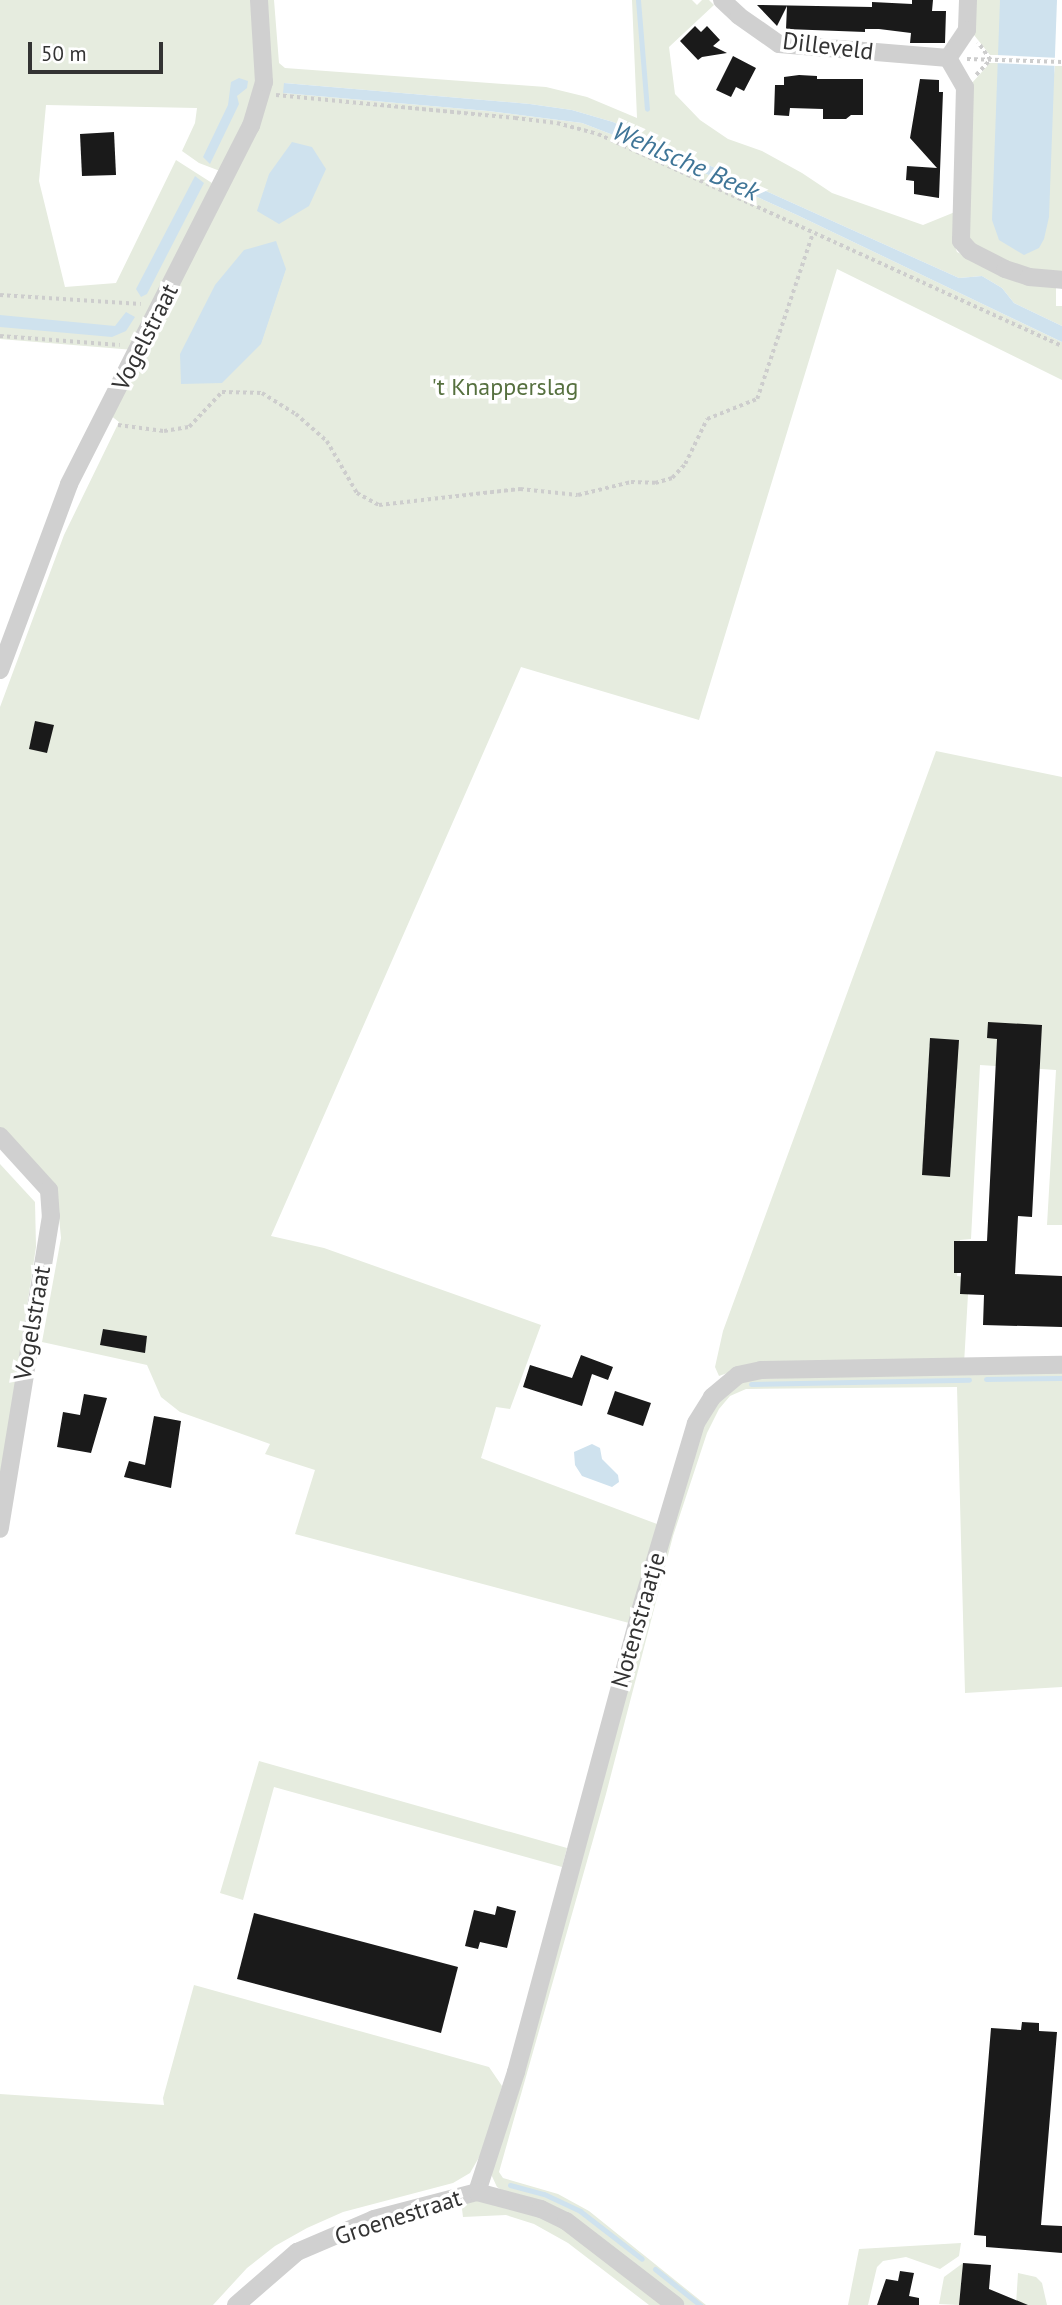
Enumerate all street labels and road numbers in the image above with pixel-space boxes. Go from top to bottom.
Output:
street label: Dilleveld [781,26,875,66]
street label: Vogelstraat [106,279,184,395]
street label: Vogelstraat [8,1264,56,1382]
street label: Notenstraatje [605,1549,671,1691]
street label: Groenestraat [331,2183,465,2251]

